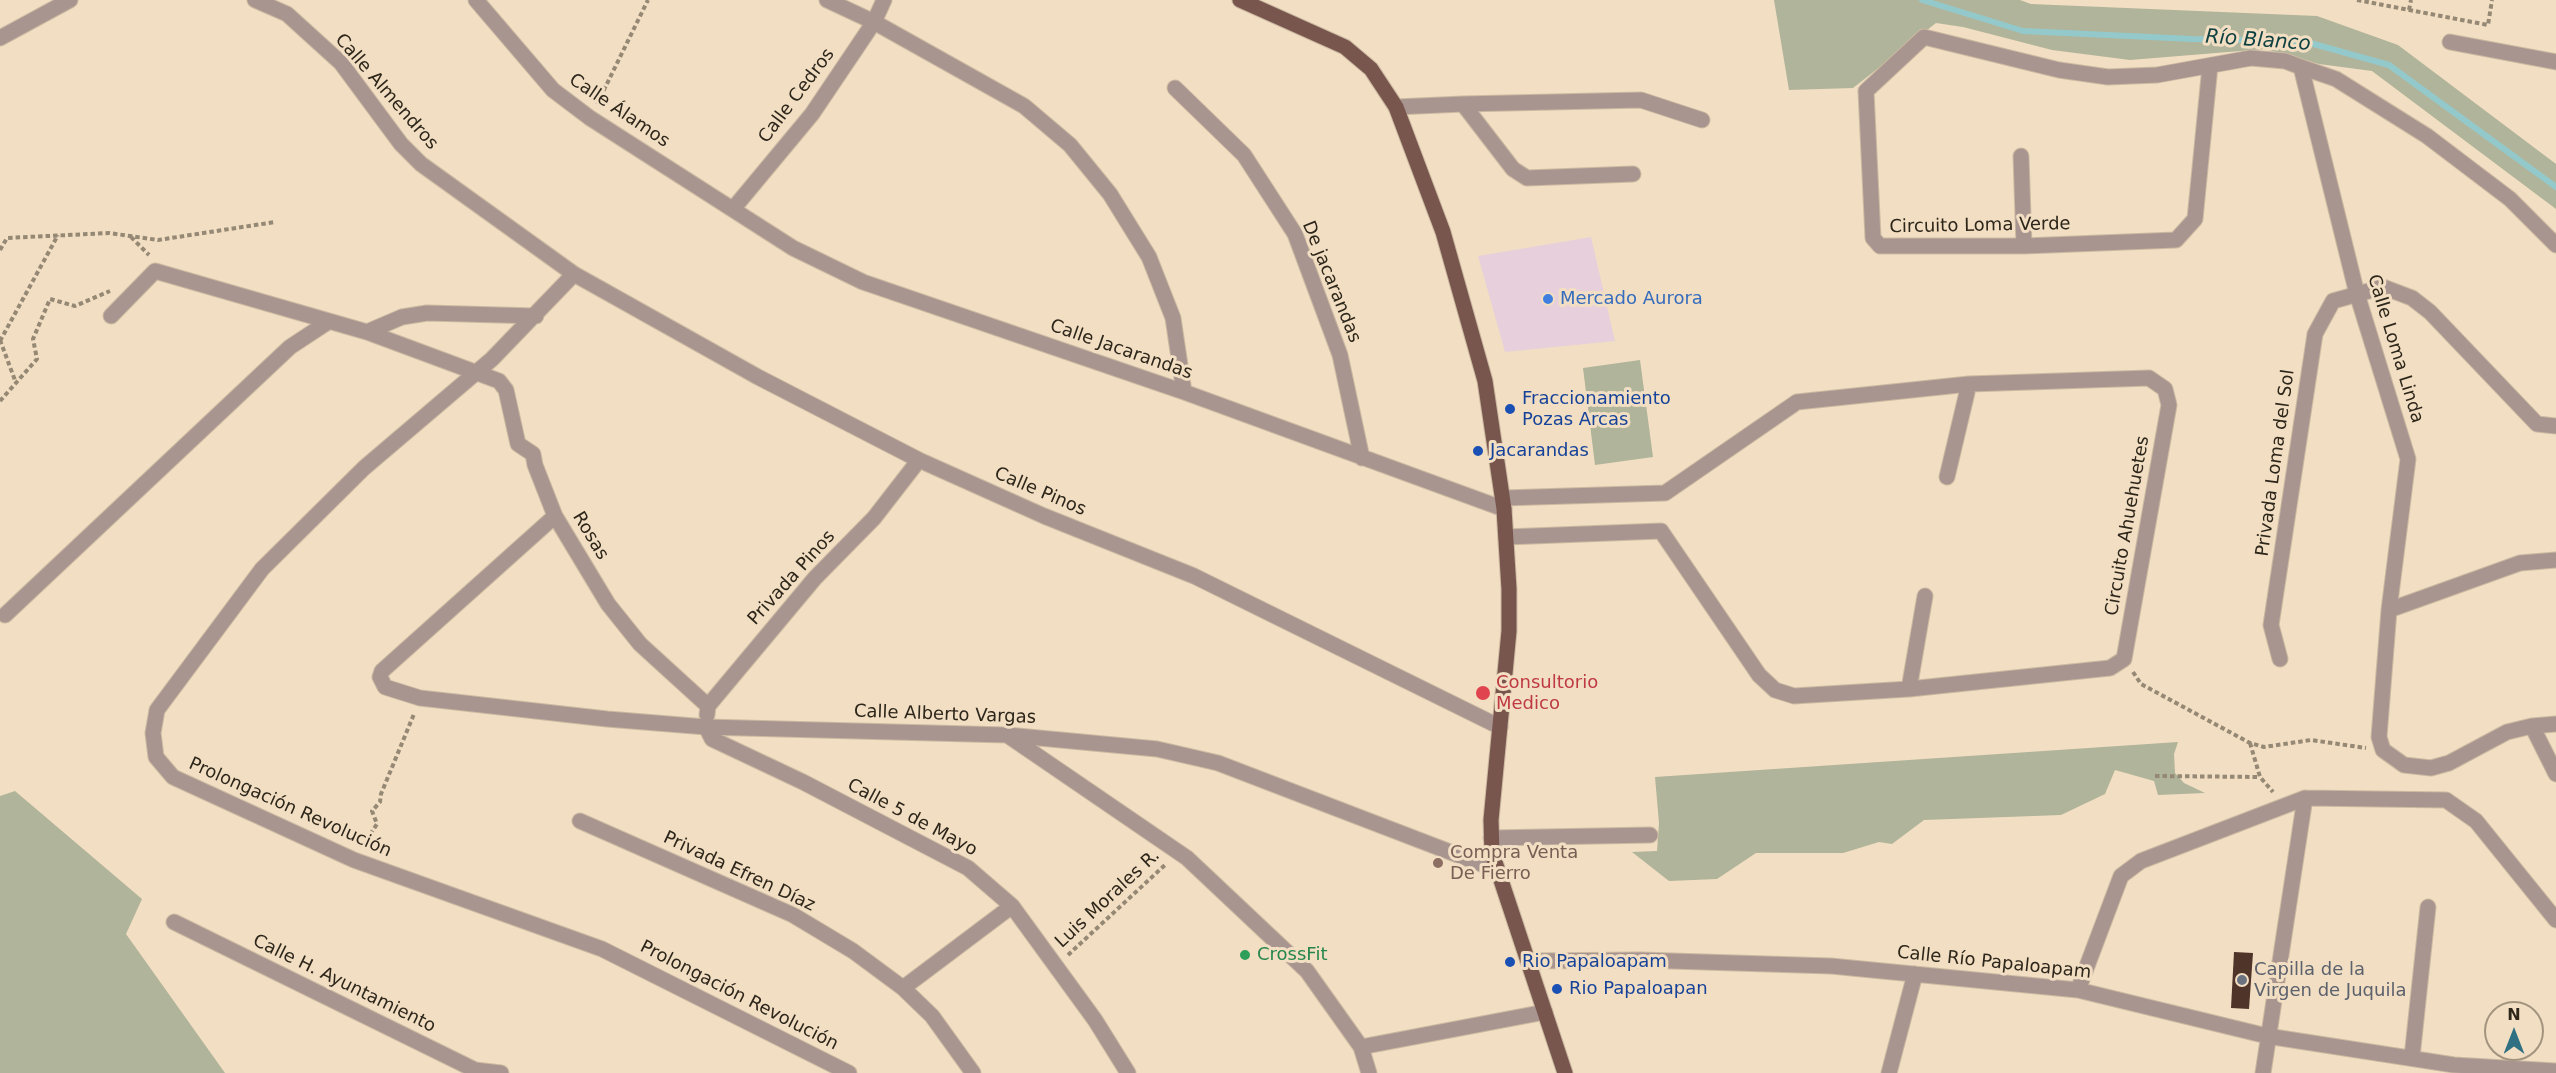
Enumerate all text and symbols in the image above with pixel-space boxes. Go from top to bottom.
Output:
water label: Río Blanco [2205,25,2311,57]
street label: Calle Almendros [330,30,442,154]
street label: Calle Cedros [754,44,840,148]
street label: Calle Álamos [565,69,673,153]
street label: Circuito Loma Verde [1889,214,2071,238]
street label: De jacarandas [1297,218,1365,346]
street label: Calle Loma Linda [2362,272,2428,426]
place label: Mercado Aurora [1560,288,1703,310]
marker: Mercado Aurora [1541,292,1555,306]
street label: Calle Jacarandas [1047,315,1195,385]
street label: Privada Loma del Sol [2252,368,2300,558]
place label: Fraccionamiento Pozas Arcas [1522,388,1671,430]
marker: Fraccionamiento Pozas Arcas [1503,402,1517,416]
street label: Circuito Ahuehuetes [2102,434,2154,618]
place label: Jacarandas [1490,440,1589,462]
marker: Jacarandas [1471,444,1485,458]
street label: Calle Pinos [991,463,1089,521]
street label: Rosas [567,508,613,564]
street label: Privada Pinos [744,526,840,630]
place label: Consultorio Medico [1496,672,1598,714]
marker: Consultorio Medico [1474,684,1492,702]
street label: Calle Alberto Vargas [854,701,1036,729]
street label: Prolongación Revolución [185,753,395,863]
street label: Calle 5 de Mayo [843,775,981,861]
street label: Privada Efren Díaz [660,827,818,917]
place label: Compra Venta De Fierro [1450,842,1578,884]
street label: Luis Morales R. [1051,845,1165,953]
marker: Compra Venta De Fierro [1431,856,1445,870]
street label: Calle H. Ayuntamiento [249,930,439,1038]
street label: Prolongación Revolución [636,937,842,1055]
street label: Calle Río Papaloapam [1896,942,2092,984]
place label: CrossFit [1257,944,1327,966]
marker: CrossFit [1238,948,1252,962]
place label: Rio Papaloapam [1522,951,1667,973]
marker: Rio Papaloapam [1503,955,1517,969]
place label: Capilla de la Virgen de Juquila [2254,959,2406,1002]
marker: Capilla de la Virgen de Juquila [2235,973,2249,987]
place label: Rio Papaloapan [1569,978,1708,1000]
marker: Rio Papaloapan [1550,982,1564,996]
north arrow [2484,1001,2544,1061]
text: N [2507,1005,2521,1024]

